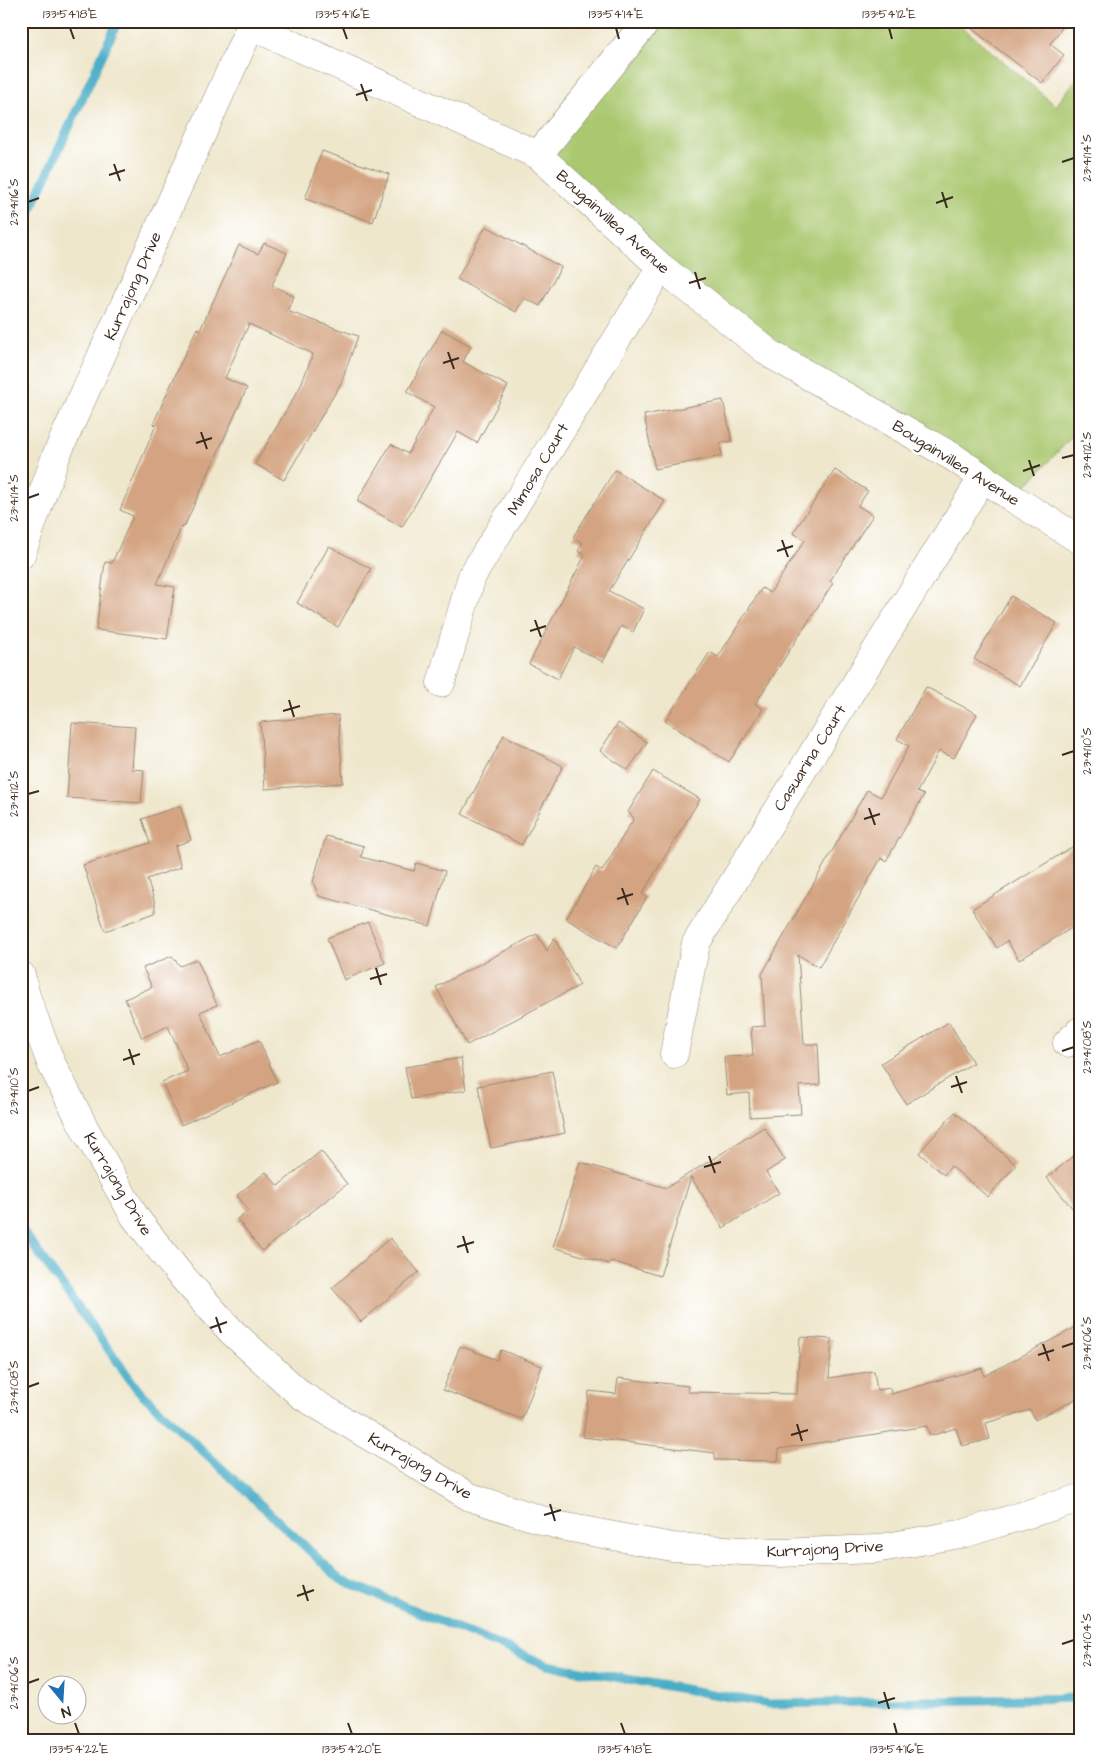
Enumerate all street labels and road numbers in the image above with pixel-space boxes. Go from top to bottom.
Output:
street label: Bougainvillea Avenue [551,165,675,280]
street label: Kurrajong Drive [99,228,168,344]
street label: Bougainvillea Avenue [888,415,1024,512]
street label: Mimosa Court [502,419,574,519]
street label: Casuarina Court [769,700,852,815]
street label: Kurrajong Drive [78,1128,158,1240]
street label: Kurrajong Drive [363,1427,476,1506]
street label: Kurrajong Drive [766,1535,884,1564]

